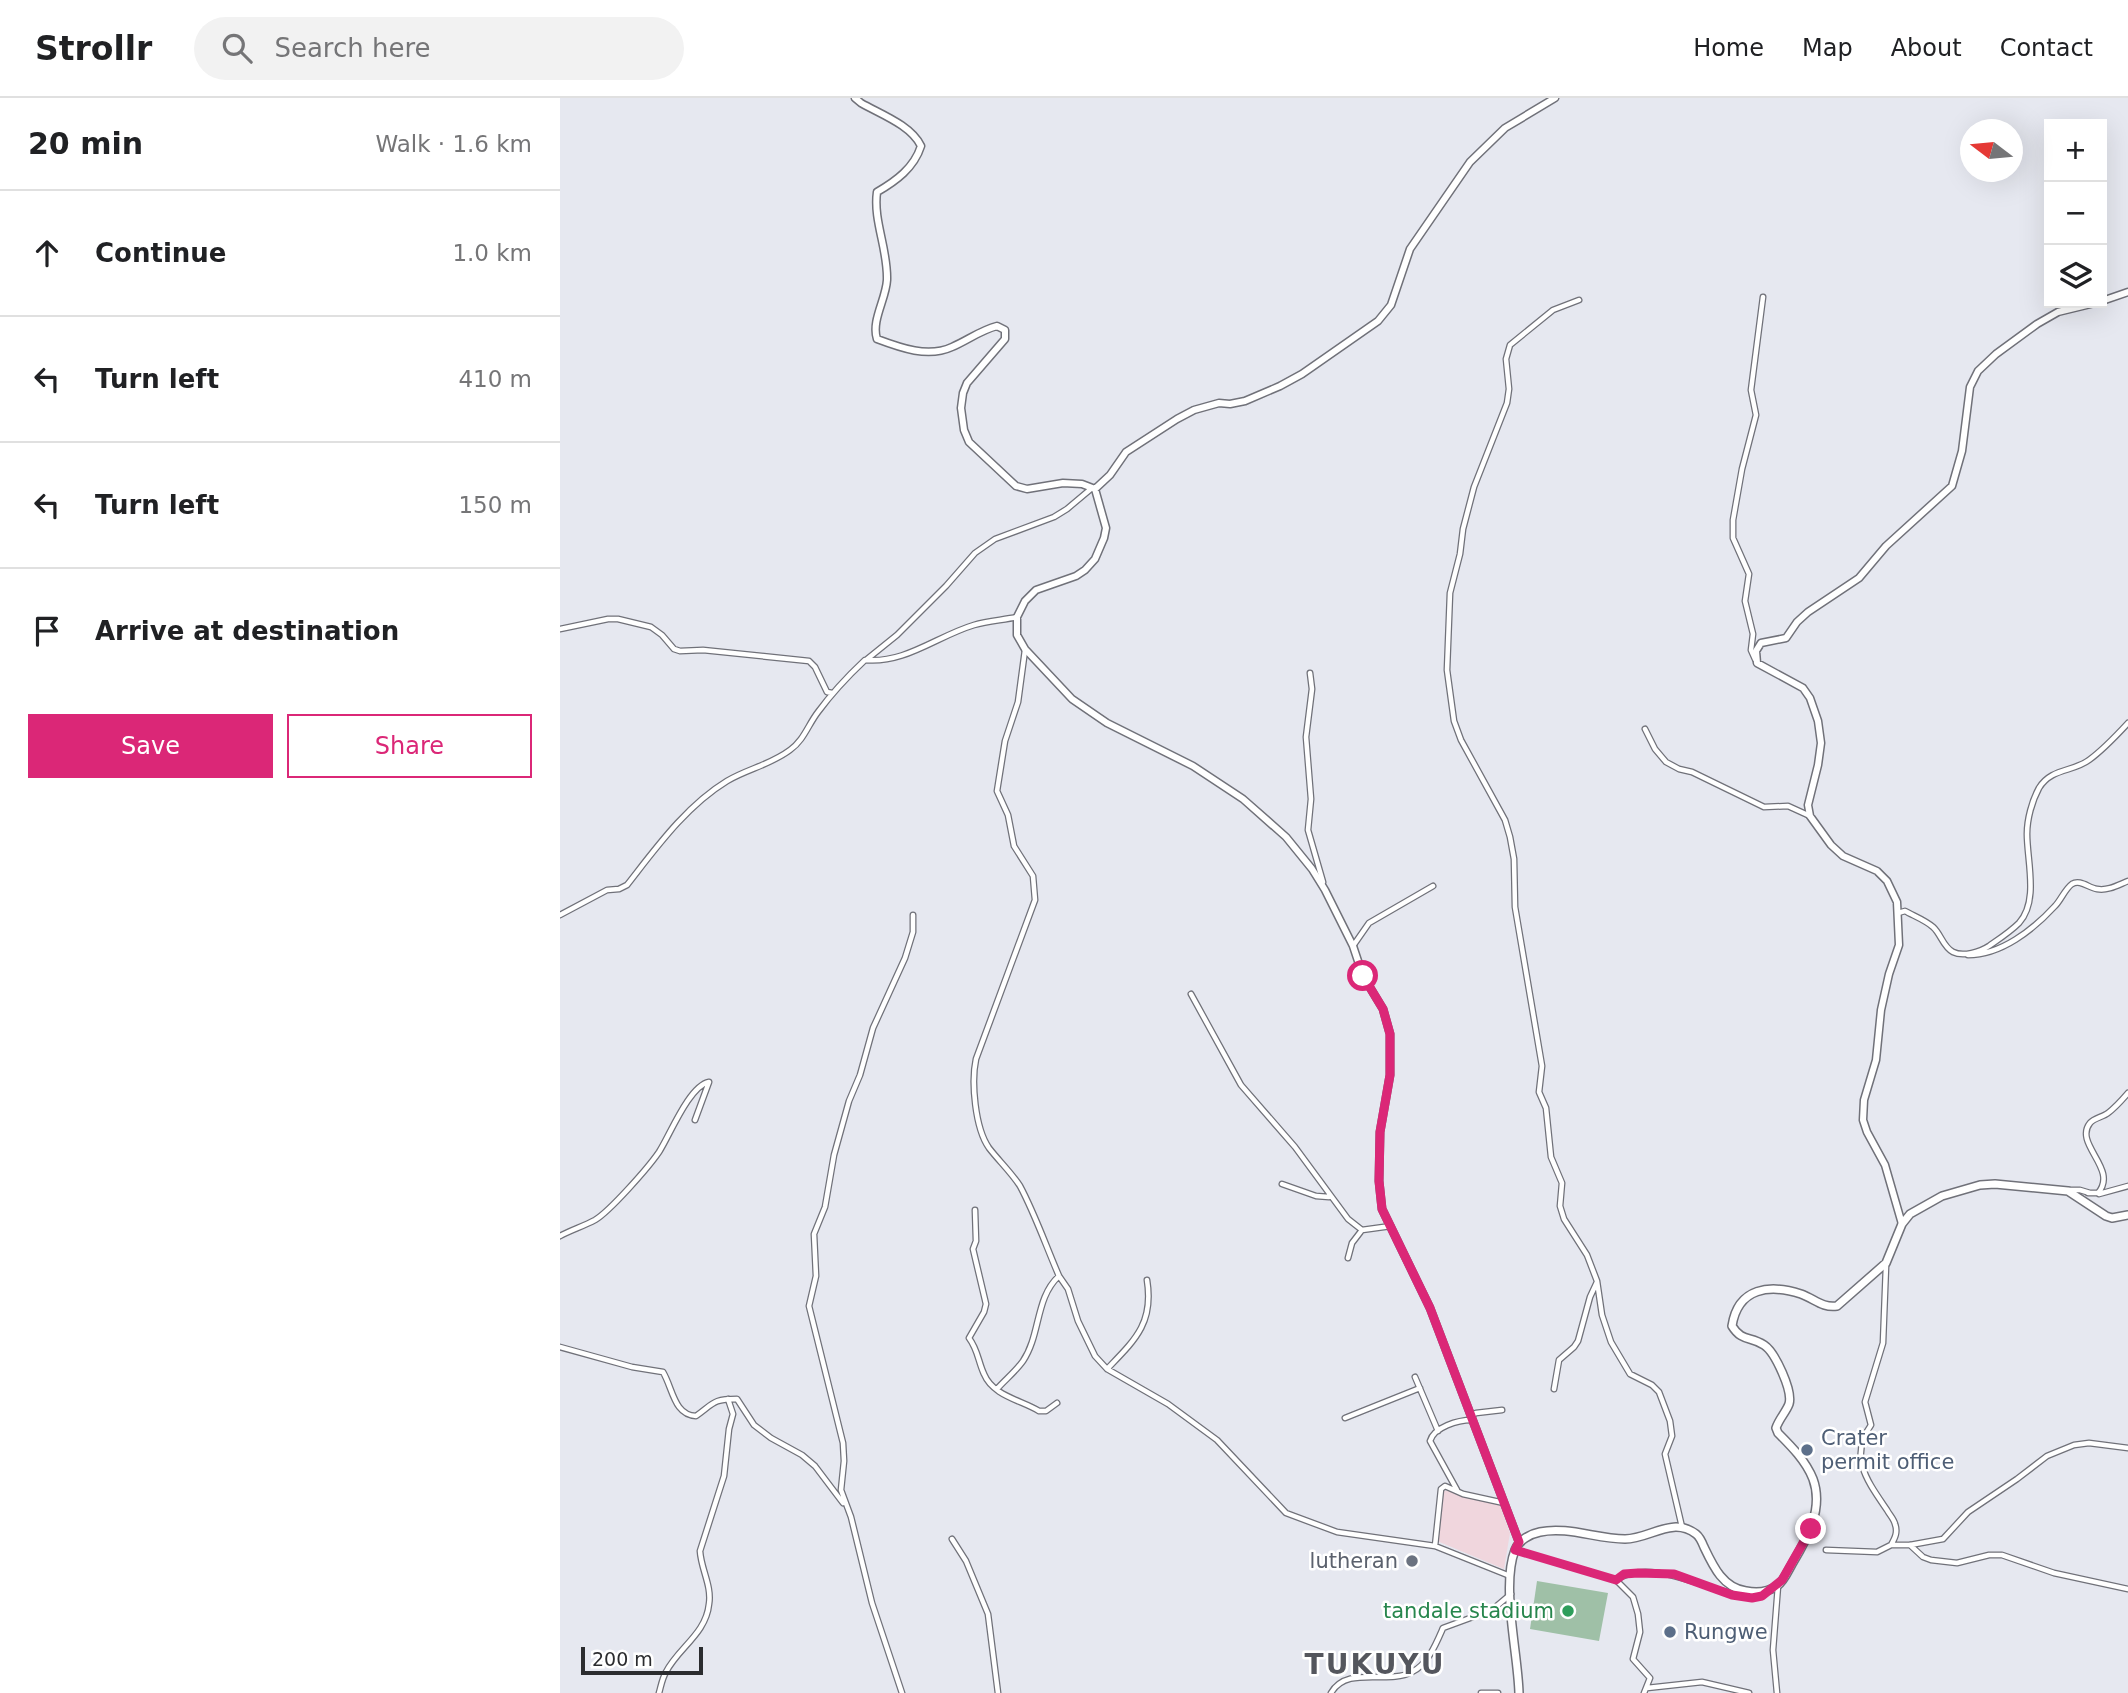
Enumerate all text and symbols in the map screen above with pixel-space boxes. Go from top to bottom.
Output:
search box [194,17,684,80]
text: Strollr [35,29,152,68]
icon: search [218,29,256,67]
text: Search here [274,33,431,63]
text: Home [1693,34,1764,62]
text: Map [1802,34,1853,62]
text: About [1891,34,1962,62]
text: Contact [2000,34,2093,62]
north arrow [1960,119,2023,182]
map controls [2044,119,2107,308]
button: + [2044,119,2107,182]
text: 20 min [28,126,143,161]
text: Walk · 1.6 km [375,131,532,157]
button: − [2044,182,2107,245]
icon: ahead [28,234,66,272]
text: Continue [95,238,226,268]
text: 1.0 km [452,240,532,266]
button: layers [2044,245,2107,308]
icon: left [28,360,66,398]
text: Turn left [95,364,219,394]
text: 410 m [458,366,532,392]
icon: left [28,486,66,524]
text: Turn left [95,490,219,520]
text: 150 m [458,492,532,518]
icon: arrive [28,612,66,650]
text: Arrive at destination [95,616,399,646]
button: Save [28,714,273,778]
button: Share [287,714,532,778]
route start [1347,960,1378,991]
place label: Crater permit office [1821,1426,1954,1474]
marker: Crater permit office [1799,1442,1815,1458]
route end [1795,1513,1826,1544]
place label: lutheran [1310,1549,1398,1573]
marker: lutheran [1404,1553,1420,1569]
place label: tandale stadium [1383,1599,1554,1623]
marker: tandale stadium [1560,1603,1576,1619]
place label: Rungwe [1684,1620,1768,1644]
marker: Rungwe [1662,1624,1678,1640]
scale bar [581,1644,704,1676]
text: 200 m [592,1648,653,1670]
district label: TUKUYU [1305,1648,1445,1681]

